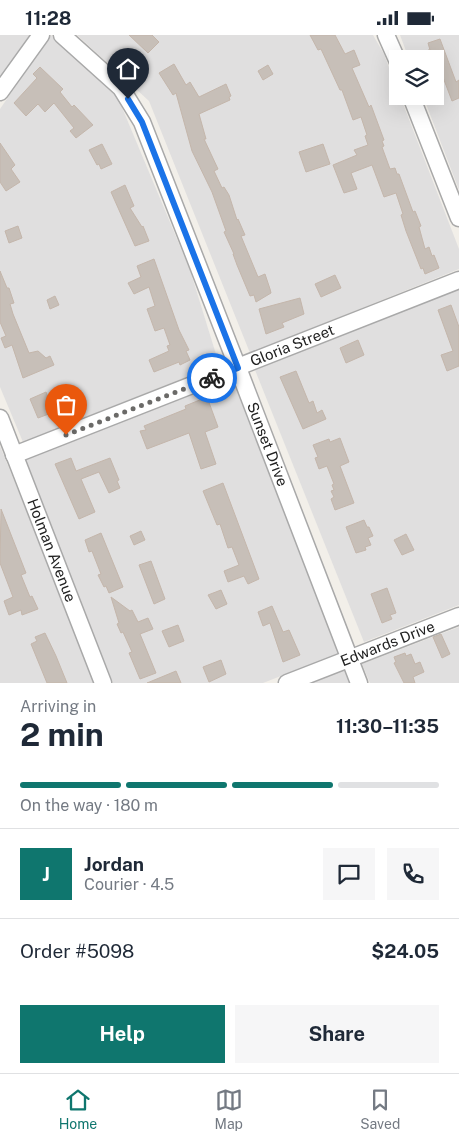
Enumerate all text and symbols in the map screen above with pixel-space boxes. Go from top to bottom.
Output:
text: 11:28 [25,7,72,29]
pin [107,48,149,99]
map controls [389,50,444,105]
button: layers [389,50,444,105]
icon: home [114,55,142,83]
street label: Gloria Street [248,321,337,369]
courier [187,353,237,403]
icon: bike [198,364,226,392]
pin [45,384,87,435]
icon: bag [52,391,80,419]
street label: Sunset Drive [244,400,292,488]
street label: Holman Avenue [24,496,80,604]
street label: Edwards Drive [338,617,437,669]
text: Arriving in [20,697,96,716]
text: 11:30–11:35 [336,715,439,737]
text: 2 min [20,716,104,753]
text: On the way · 180 m [20,796,158,815]
button: chat [323,848,375,900]
button: phone [387,848,439,900]
text: Jordan [84,853,144,875]
text: J [42,863,50,885]
text: Courier · 4.5 [84,875,174,894]
text: Order #5098 [20,940,134,962]
text: $24.05 [371,940,439,962]
button: Help [20,1005,225,1063]
button: Share [235,1005,439,1063]
tab: Home [59,1086,97,1132]
tab: Map [215,1086,243,1132]
tab: Saved [360,1086,400,1132]

